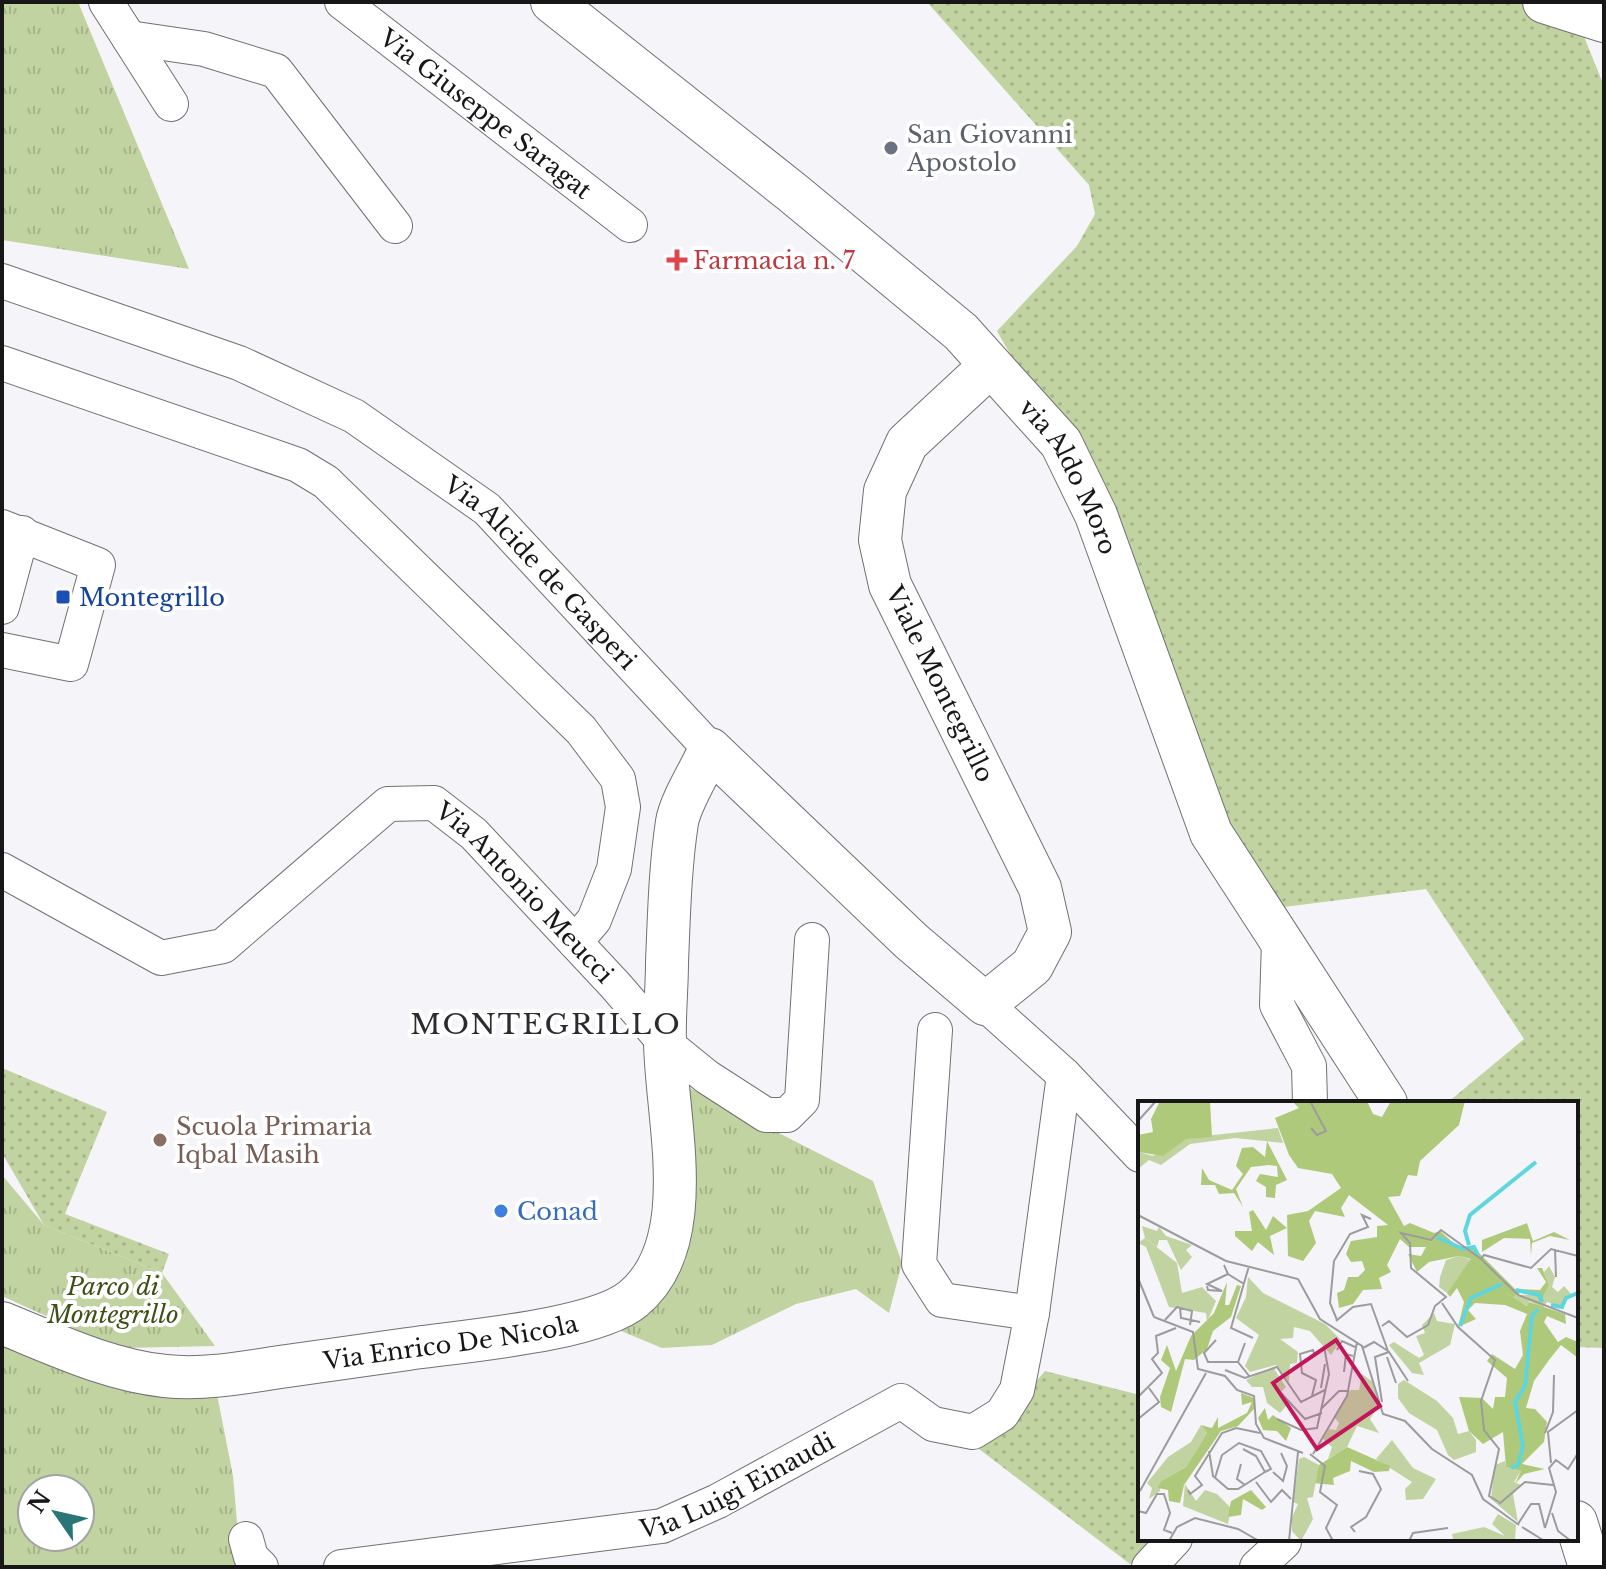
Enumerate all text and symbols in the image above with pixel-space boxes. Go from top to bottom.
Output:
street label: Via Giuseppe Saragat [373,22,598,205]
place label: San Giovanni Apostolo [906,120,1072,177]
marker: San Giovanni Apostolo [882,139,900,157]
place label: Farmacia n. 7 [693,246,856,275]
marker: Farmacia n. 7 [668,251,686,269]
street label: via Aldo Moro [1014,393,1123,558]
street label: Via Alcide de Gasperi [438,469,643,675]
street label: Viale Montegrillo [880,580,1000,787]
place label: Montegrillo [79,583,225,612]
marker: Montegrillo [54,588,72,606]
street label: Via Antonio Meucci [429,795,620,989]
district label: MONTEGRILLO [410,1007,682,1042]
inset map [1138,1101,1578,1541]
place label: Scuola Primaria Iqbal Masih [176,1112,373,1169]
marker: Scuola Primaria Iqbal Masih [151,1131,169,1149]
place label: Conad [517,1197,598,1226]
marker: Conad [492,1202,510,1220]
park label: Parco di Montegrillo [47,1272,178,1329]
street label: Via Enrico De Nicola [320,1308,582,1375]
street label: Via Luigi Einaudi [637,1426,839,1543]
north arrow [16,1473,96,1553]
text: N [23,1486,57,1518]

